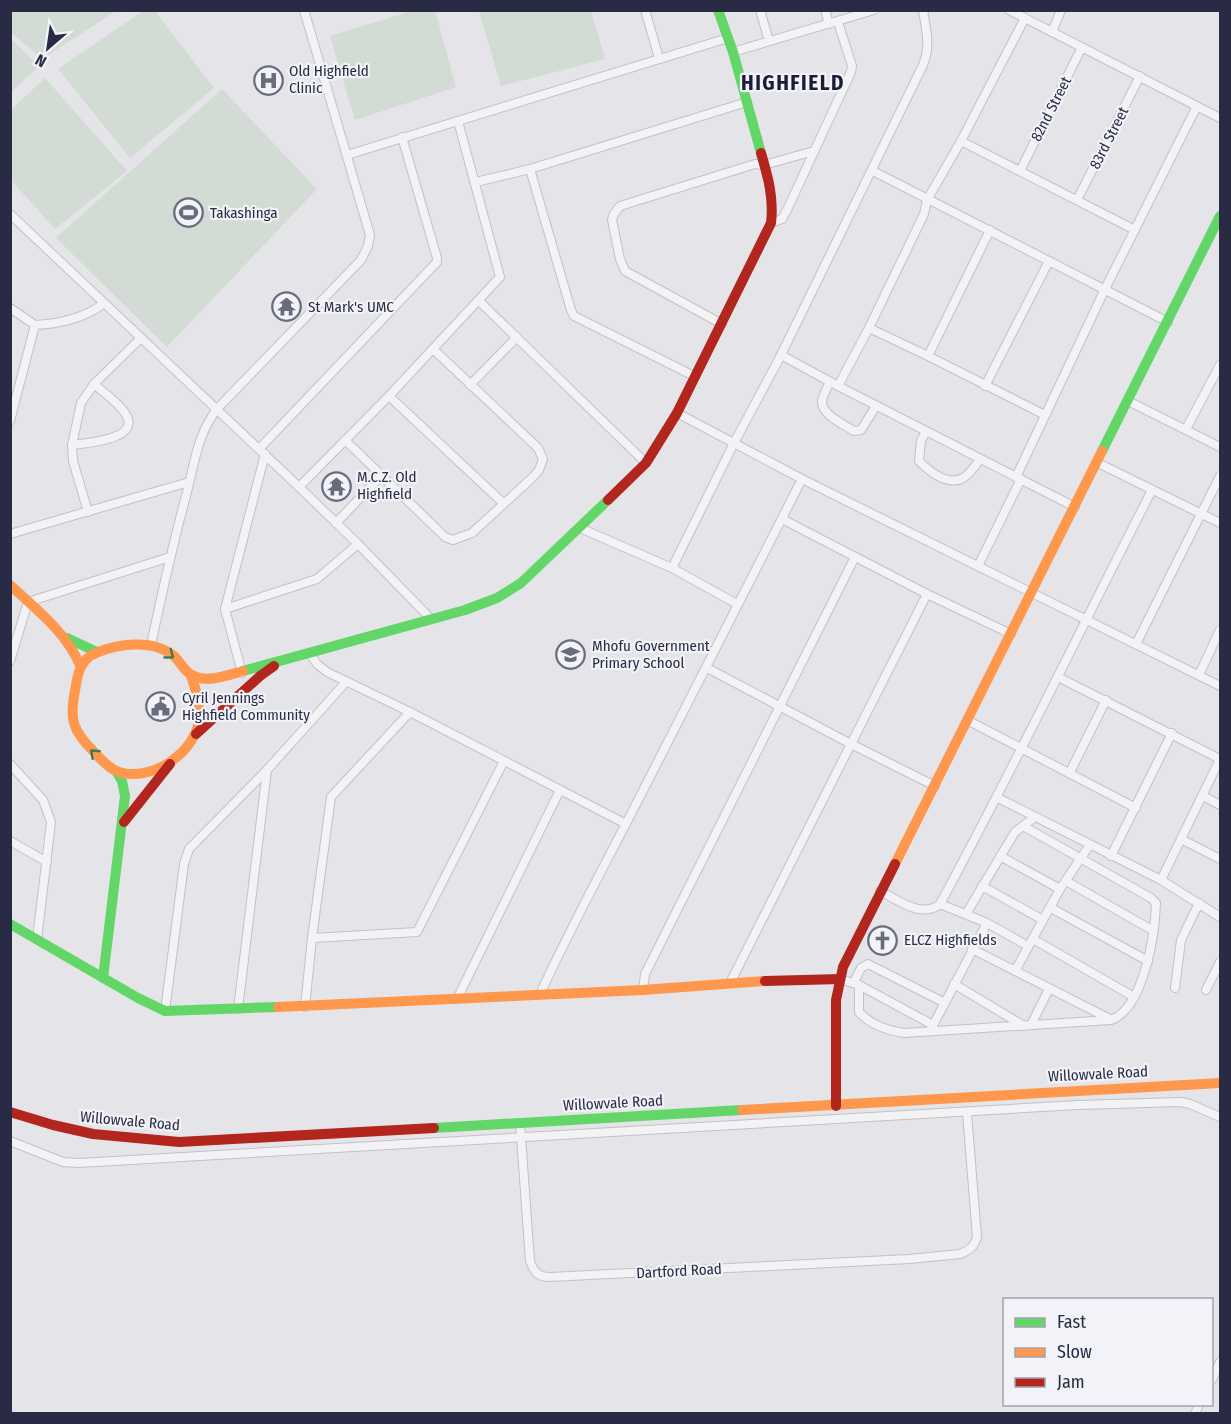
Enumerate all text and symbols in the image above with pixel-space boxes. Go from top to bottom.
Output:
north arrow [18,18,78,78]
text: N [32,50,50,71]
place label: Old Highfield Clinic [289,62,369,97]
hospital icon: Old Highfield Clinic [252,64,284,96]
district label: HIGHFIELD [741,70,845,96]
street label: 82nd Street [1027,73,1075,144]
street label: 83rd Street [1086,104,1132,172]
sports icon: Takashinga [173,197,205,229]
place label: Takashinga [210,204,278,222]
temple icon: St Mark's UMC [271,291,303,323]
place label: St Mark's UMC [308,298,394,316]
place label: M.C.Z. Old Highfield [357,468,417,503]
temple icon: M.C.Z. Old Highfield [320,470,352,502]
place label: Mhofu Government Primary School [592,637,710,672]
school or university icon: Mhofu Government Primary School [555,639,587,671]
one-way arrow [163,647,174,658]
place label: Cyril Jennings Highfield Community [182,689,310,724]
public building icon: Cyril Jennings Highfield Community [145,691,177,723]
one-way arrow [90,749,101,760]
church icon: ELCZ Highfields [867,924,899,956]
place label: ELCZ Highfields [904,931,997,949]
street label: Willowvale Road [1048,1062,1148,1086]
street label: Willowvale Road [563,1091,663,1115]
street label: Willowvale Road [79,1108,181,1134]
street label: Dartford Road [636,1260,722,1282]
legend [1003,1298,1213,1406]
text: Fast [1057,1311,1086,1333]
text: Slow [1057,1341,1092,1363]
text: Jam [1057,1371,1085,1393]

